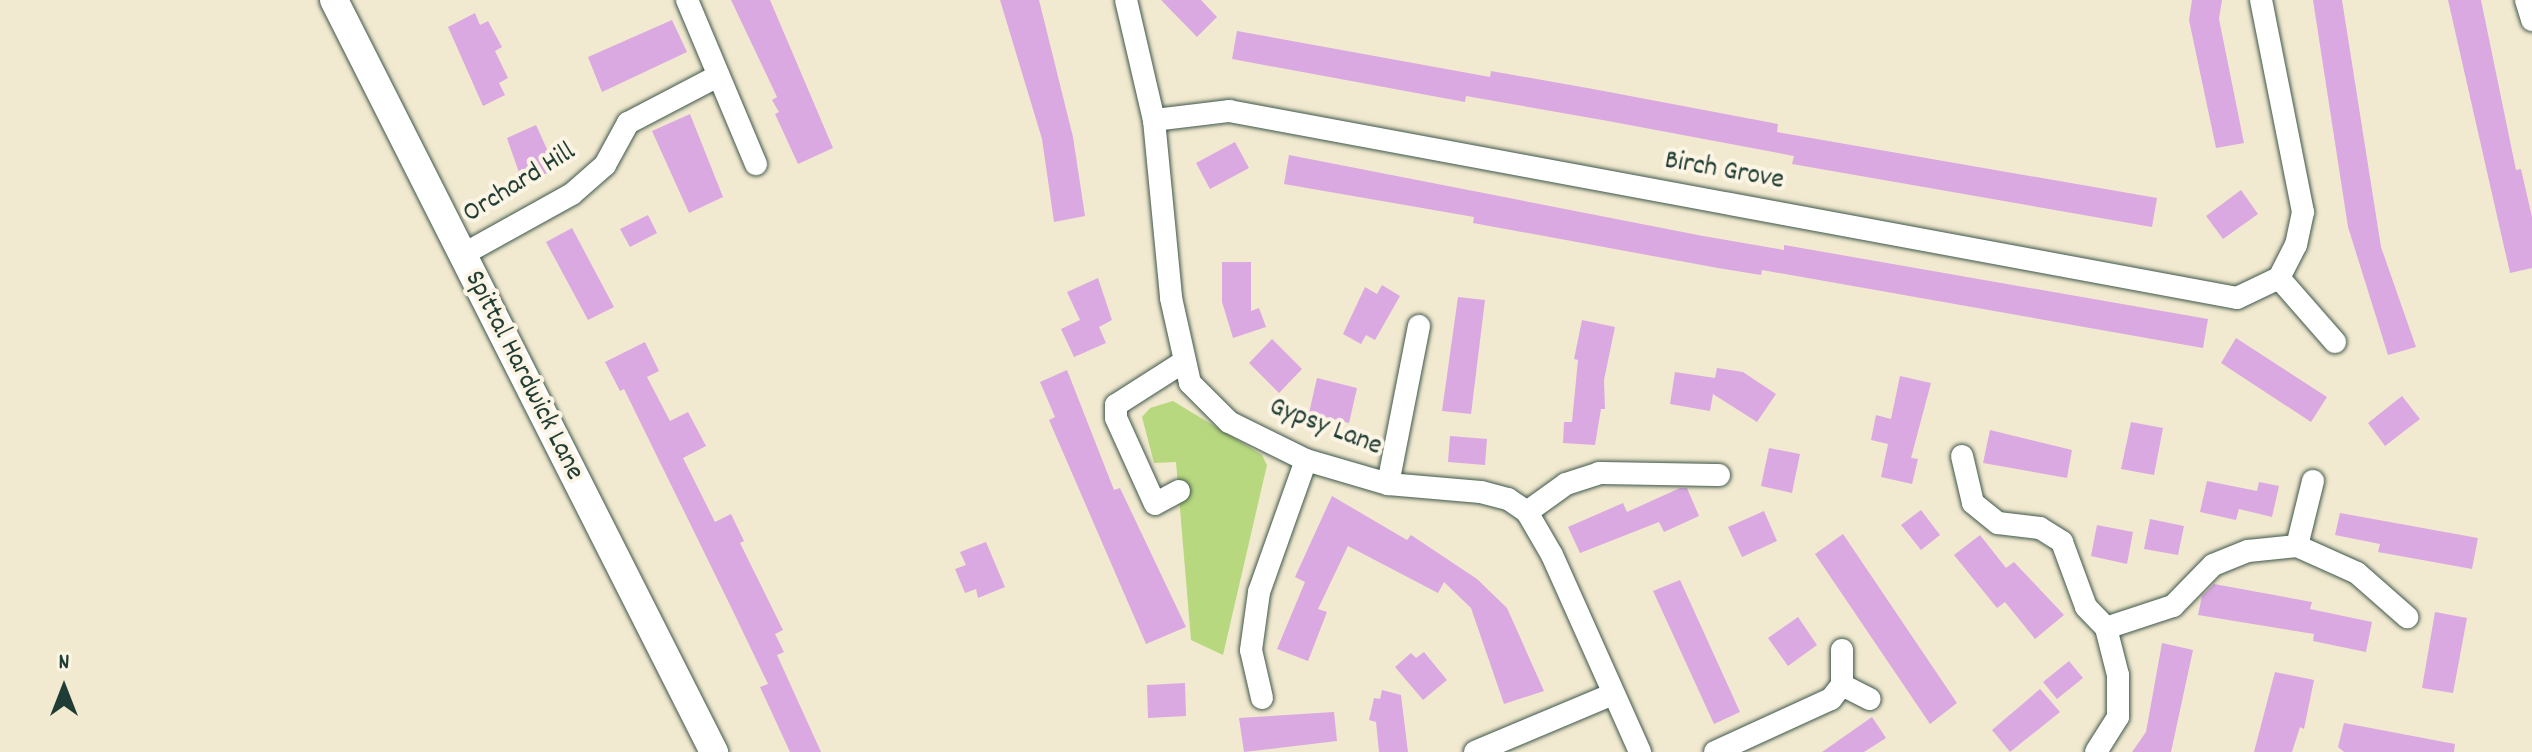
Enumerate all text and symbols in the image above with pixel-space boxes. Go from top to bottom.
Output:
street label: Orchard Hill [458,136,582,232]
street label: Birch Grove [1662,145,1786,199]
street label: Spittal Hardwick Lane [456,266,590,486]
street label: Gypsy Lane [1264,391,1386,465]
north arrow [24,648,104,728]
text: N [59,648,69,679]

